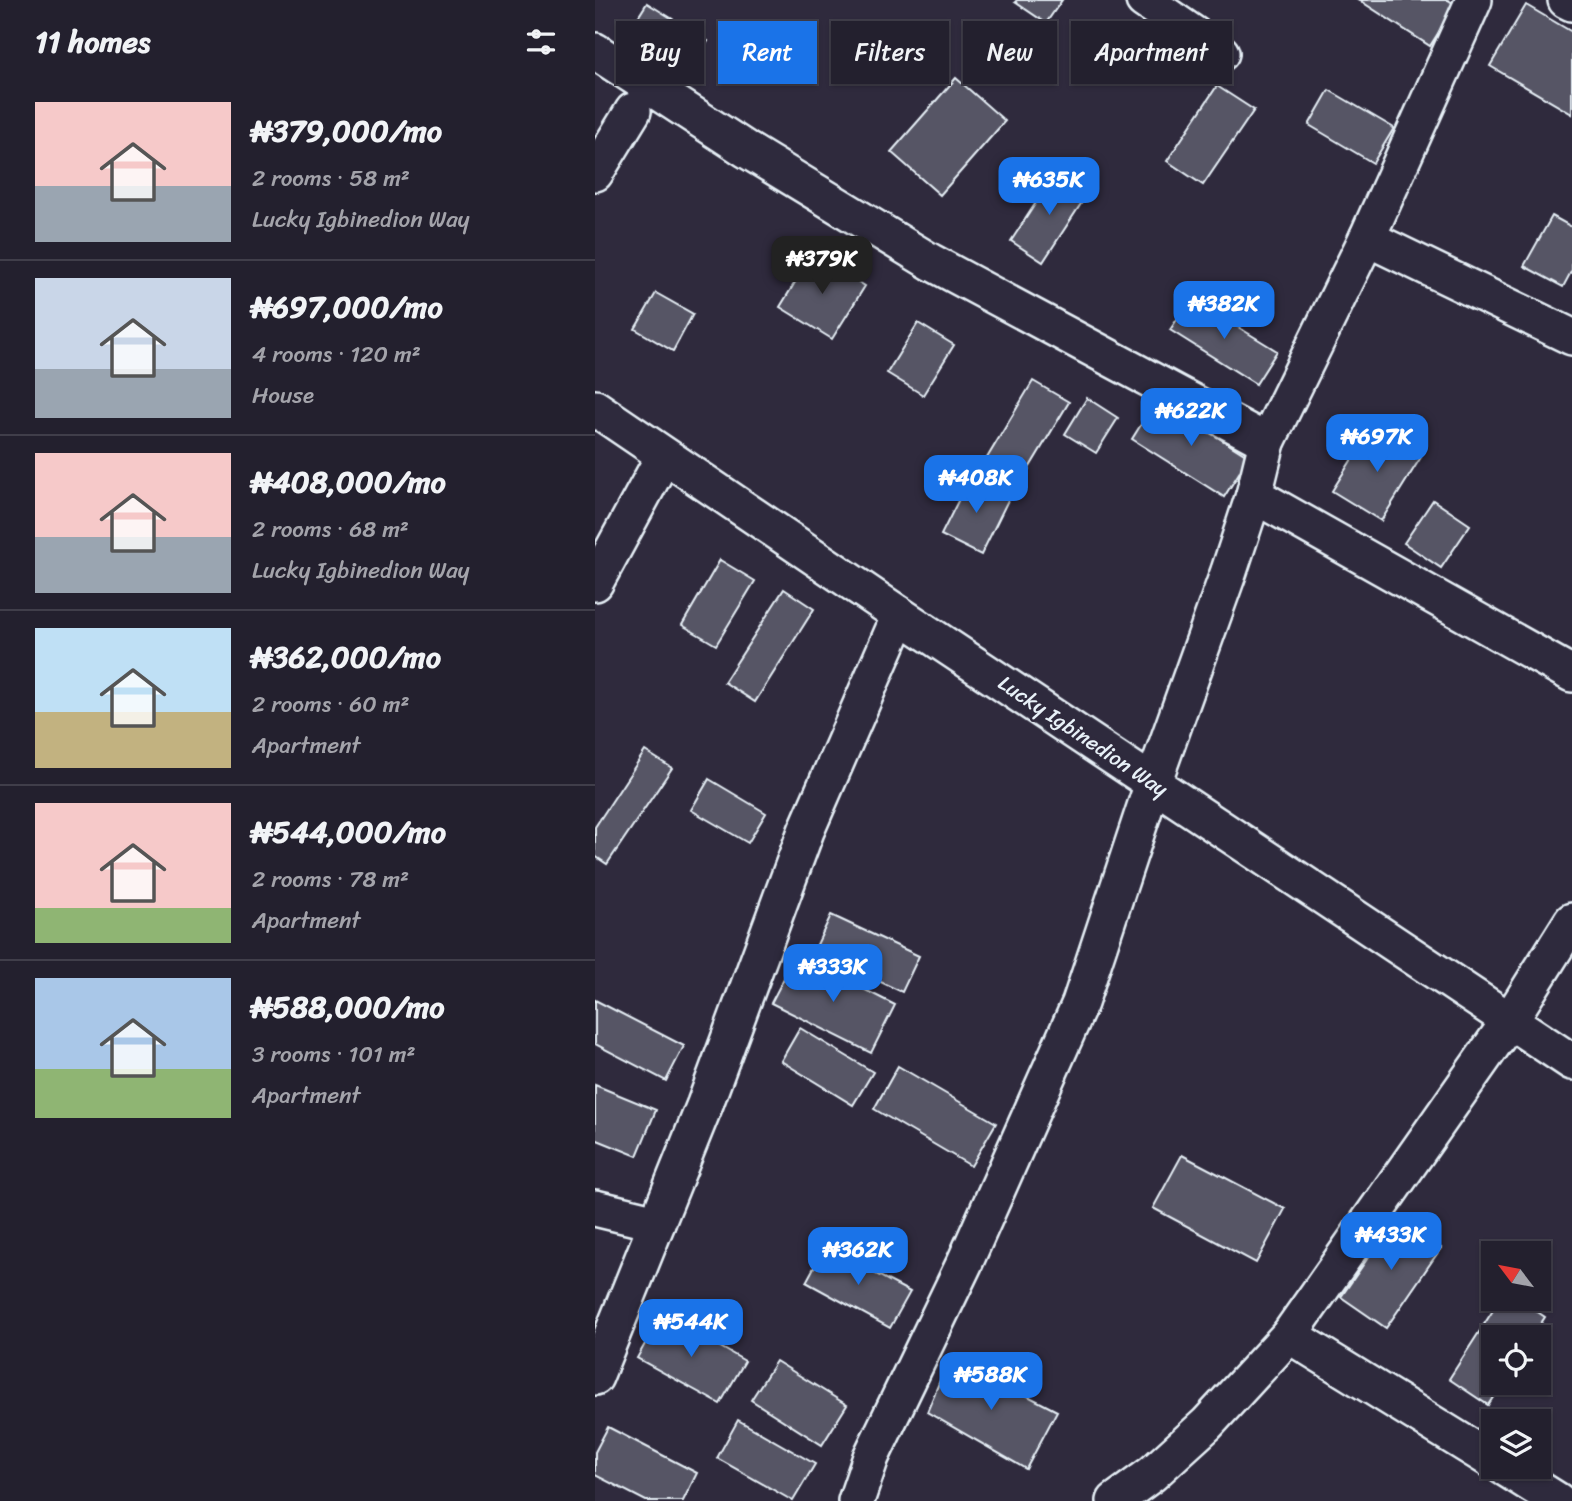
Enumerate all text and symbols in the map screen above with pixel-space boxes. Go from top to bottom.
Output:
text: 11 homes [35,15,150,69]
chip: Buy [616,21,704,84]
chip: Rent [718,21,817,84]
chip: Filters [831,21,949,84]
chip: New [963,21,1057,84]
chip: Apartment [1071,21,1232,84]
icon: filters [522,23,560,61]
text: ₦379,000/mo [252,104,442,158]
icon: home [91,130,175,214]
text: 2 rooms · 58 m² [252,158,410,199]
pin: ₦635K [1000,158,1098,217]
text: ₦635K [1014,159,1084,200]
text: Lucky Igbinedion Way [252,199,470,240]
pin: ₦379K [773,236,871,296]
text: ₦379K [787,238,857,279]
text: ₦697,000/mo [252,280,443,334]
pin: ₦382K [1175,282,1273,341]
text: ₦382K [1189,283,1259,324]
icon: home [91,306,175,390]
text: 4 rooms · 120 m² [252,334,421,375]
text: House [252,375,314,416]
pin: ₦622K [1142,388,1240,448]
text: ₦622K [1157,390,1225,431]
pin: ₦697K [1328,414,1426,474]
text: ₦697K [1342,416,1412,457]
text: ₦408,000/mo [252,455,446,509]
pin: ₦408K [927,456,1025,515]
text: ₦408K [940,457,1012,498]
icon: home [91,481,175,565]
text: 2 rooms · 68 m² [252,509,409,550]
text: Lucky Igbinedion Way [252,550,470,591]
text: ₦362,000/mo [252,630,441,684]
icon: home [91,656,175,740]
street label: Lucky Igbinedion Way [990,665,1176,807]
text: 2 rooms · 60 m² [252,684,410,725]
text: Apartment [252,725,361,766]
text: ₦544,000/mo [252,805,446,859]
icon: home [91,831,175,915]
text: 2 rooms · 78 m² [252,859,409,900]
text: Apartment [252,900,361,941]
pin: ₦333K [784,944,882,1004]
text: ₦333K [799,946,867,987]
text: ₦588,000/mo [252,980,445,1034]
icon: home [91,1006,175,1090]
text: 3 rooms · 101 m² [252,1034,416,1075]
text: Apartment [252,1075,361,1116]
pin: ₦433K [1342,1212,1440,1272]
text: ₦433K [1357,1214,1425,1255]
pin: ₦362K [809,1228,907,1287]
text: ₦362K [824,1229,892,1270]
north arrow [1481,1241,1551,1311]
map controls [1481,1241,1551,1479]
pin: ₦544K [642,1300,740,1359]
text: ₦544K [655,1301,727,1342]
button: locate [1481,1325,1551,1395]
pin: ₦588K [942,1352,1040,1412]
text: ₦588K [955,1354,1027,1395]
button: layers [1481,1409,1551,1479]

